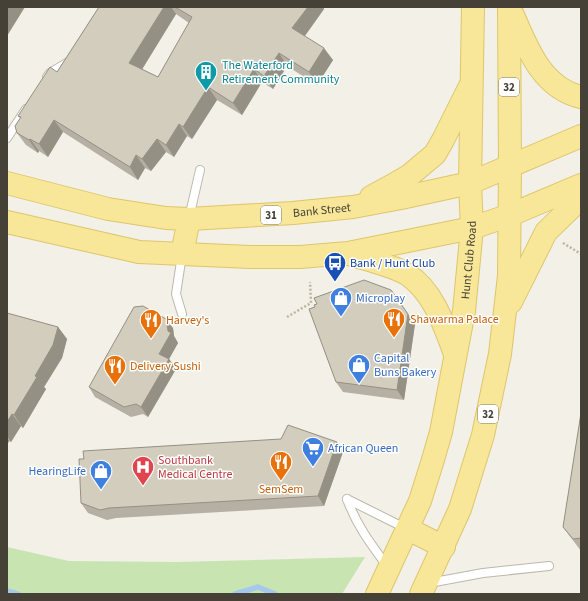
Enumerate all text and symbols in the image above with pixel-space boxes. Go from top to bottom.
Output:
place label: The Waterford Retirement Community [222,57,340,88]
building icon: The Waterford Retirement Community [193,59,219,92]
road number: 32 [499,78,519,96]
street label: Bank Street [292,199,351,221]
road number: 31 [261,206,281,224]
street label: Hunt Club Road [457,220,481,300]
bus stop icon: Bank / Hunt Club [322,250,348,283]
place label: Bank / Hunt Club [350,255,435,272]
shop icon: Microplay [328,285,354,318]
place label: Microplay [356,290,405,307]
restaurant icon: Shawarma Palace [381,306,407,339]
restaurant icon: Harvey's [138,307,164,340]
place label: Shawarma Palace [410,311,499,328]
place label: Harvey's [166,312,209,329]
place label: Capital Buns Bakery [374,350,437,381]
shop icon: Capital Buns Bakery [346,352,372,385]
restaurant icon: Delivery Sushi [102,353,128,386]
place label: Delivery Sushi [130,358,201,375]
road number: 32 [478,405,498,423]
supermarket icon: African Queen [300,435,326,468]
place label: African Queen [328,440,398,457]
restaurant icon: SemSem [268,449,294,482]
place label: Southbank Medical Centre [158,452,233,483]
hospital icon: Southbank Medical Centre [130,454,156,487]
shop icon: HearingLife [88,458,114,491]
place label: HearingLife [28,463,86,480]
place label: SemSem [259,481,303,498]

